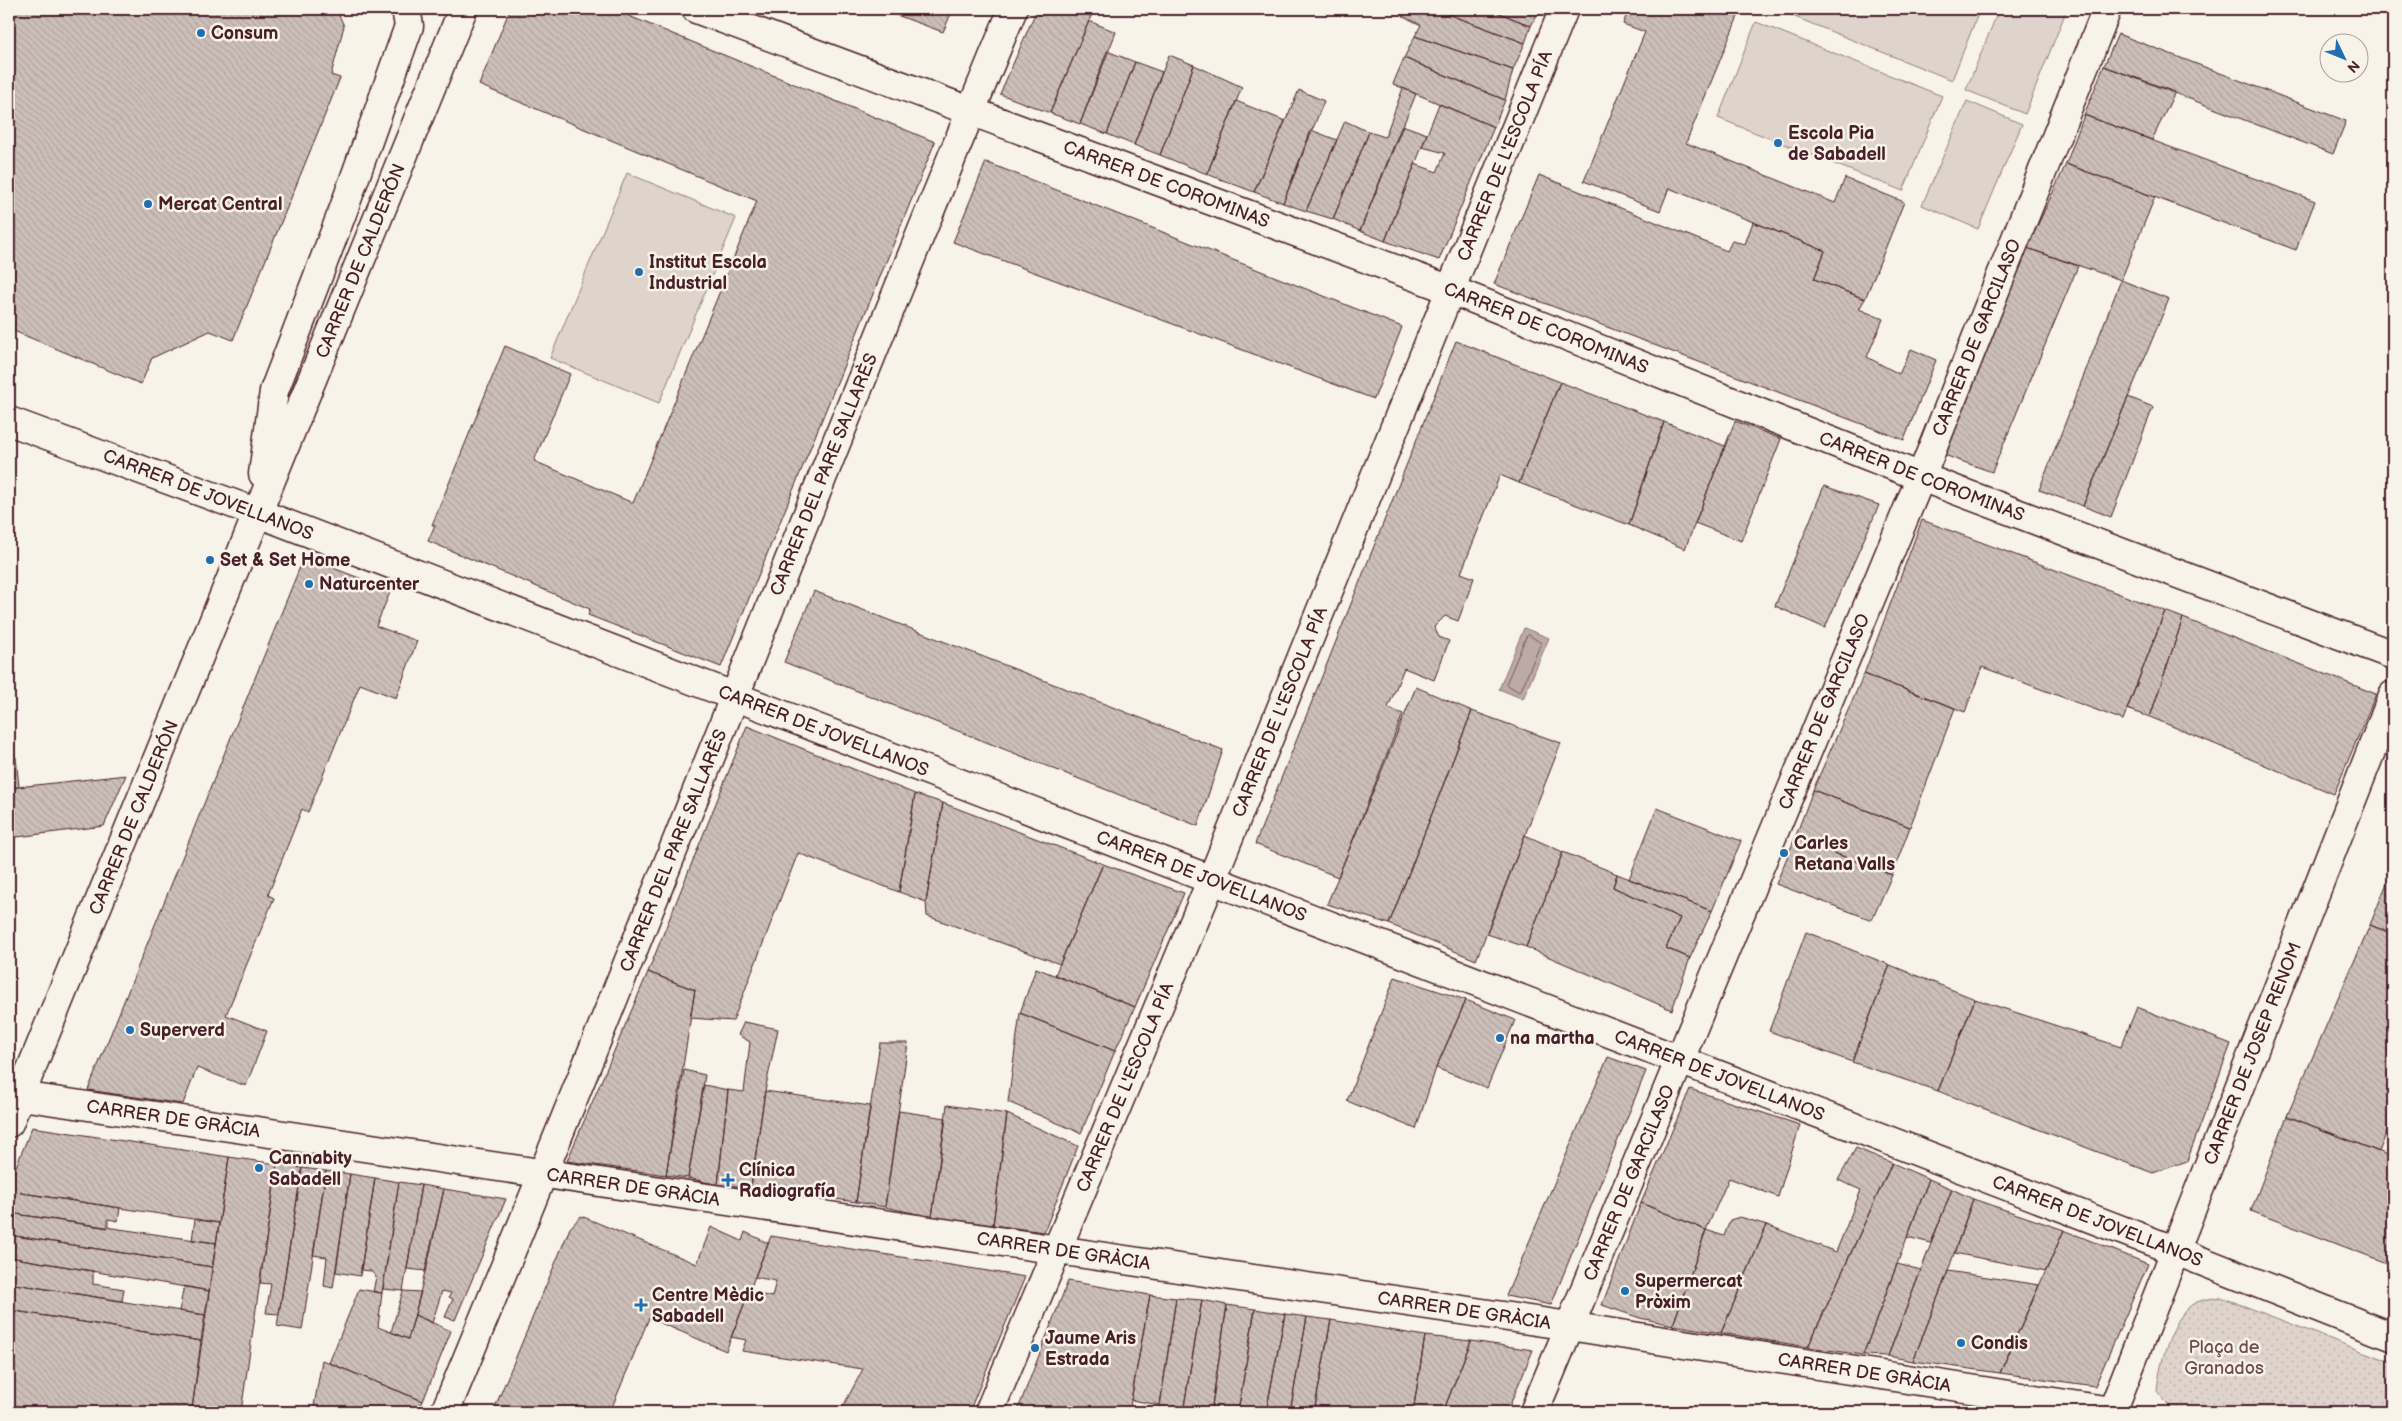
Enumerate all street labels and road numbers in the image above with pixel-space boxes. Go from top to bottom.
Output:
street label: CARRER DE L'ESCOLA PÍA [1453,47,1557,264]
street label: CARRER DE COROMINAS [1060,136,1273,232]
street label: CARRER DE CALDERÓN [311,160,409,361]
street label: CARRER DE GARCILASO [1928,236,2025,439]
street label: CARRER DE COROMINAS [1441,278,1652,378]
street label: CARRER DEL PARE SALLARÈS [765,350,882,599]
street label: CARRER DE COROMINAS [1816,427,2028,526]
street label: CARRER DE JOVELLANOS [100,445,316,545]
street label: CARRER DE L'ESCOLA PÍA [1228,604,1332,820]
street label: CARRER DE GARCILASO [1774,610,1874,813]
street label: CARRER DE JOVELLANOS [715,681,932,781]
street label: CARRER DE CALDERÓN [84,717,183,918]
street label: CARRER DEL PARE SALLARÈS [615,726,731,975]
street label: CARRER DE JOVELLANOS [1093,826,1310,926]
street label: CARRER DE JOSEP RENOM [2199,939,2306,1168]
street label: CARRER DE L'ESCOLA PÍA [1072,979,1178,1195]
street label: CARRER DE JOVELLANOS [1611,1025,1828,1125]
street label: CARRER DE GARCILASO [1579,1082,1679,1284]
street label: CARRER DE GRÀCIA [85,1095,261,1142]
street label: CARRER DE GRÀCIA [545,1164,721,1210]
street label: CARRER DE JOVELLANOS [1989,1171,2206,1271]
street label: CARRER DE GRÀCIA [975,1228,1152,1274]
street label: CARRER DE GRÀCIA [1376,1287,1552,1334]
street label: CARRER DE GRÀCIA [1776,1348,1953,1396]

